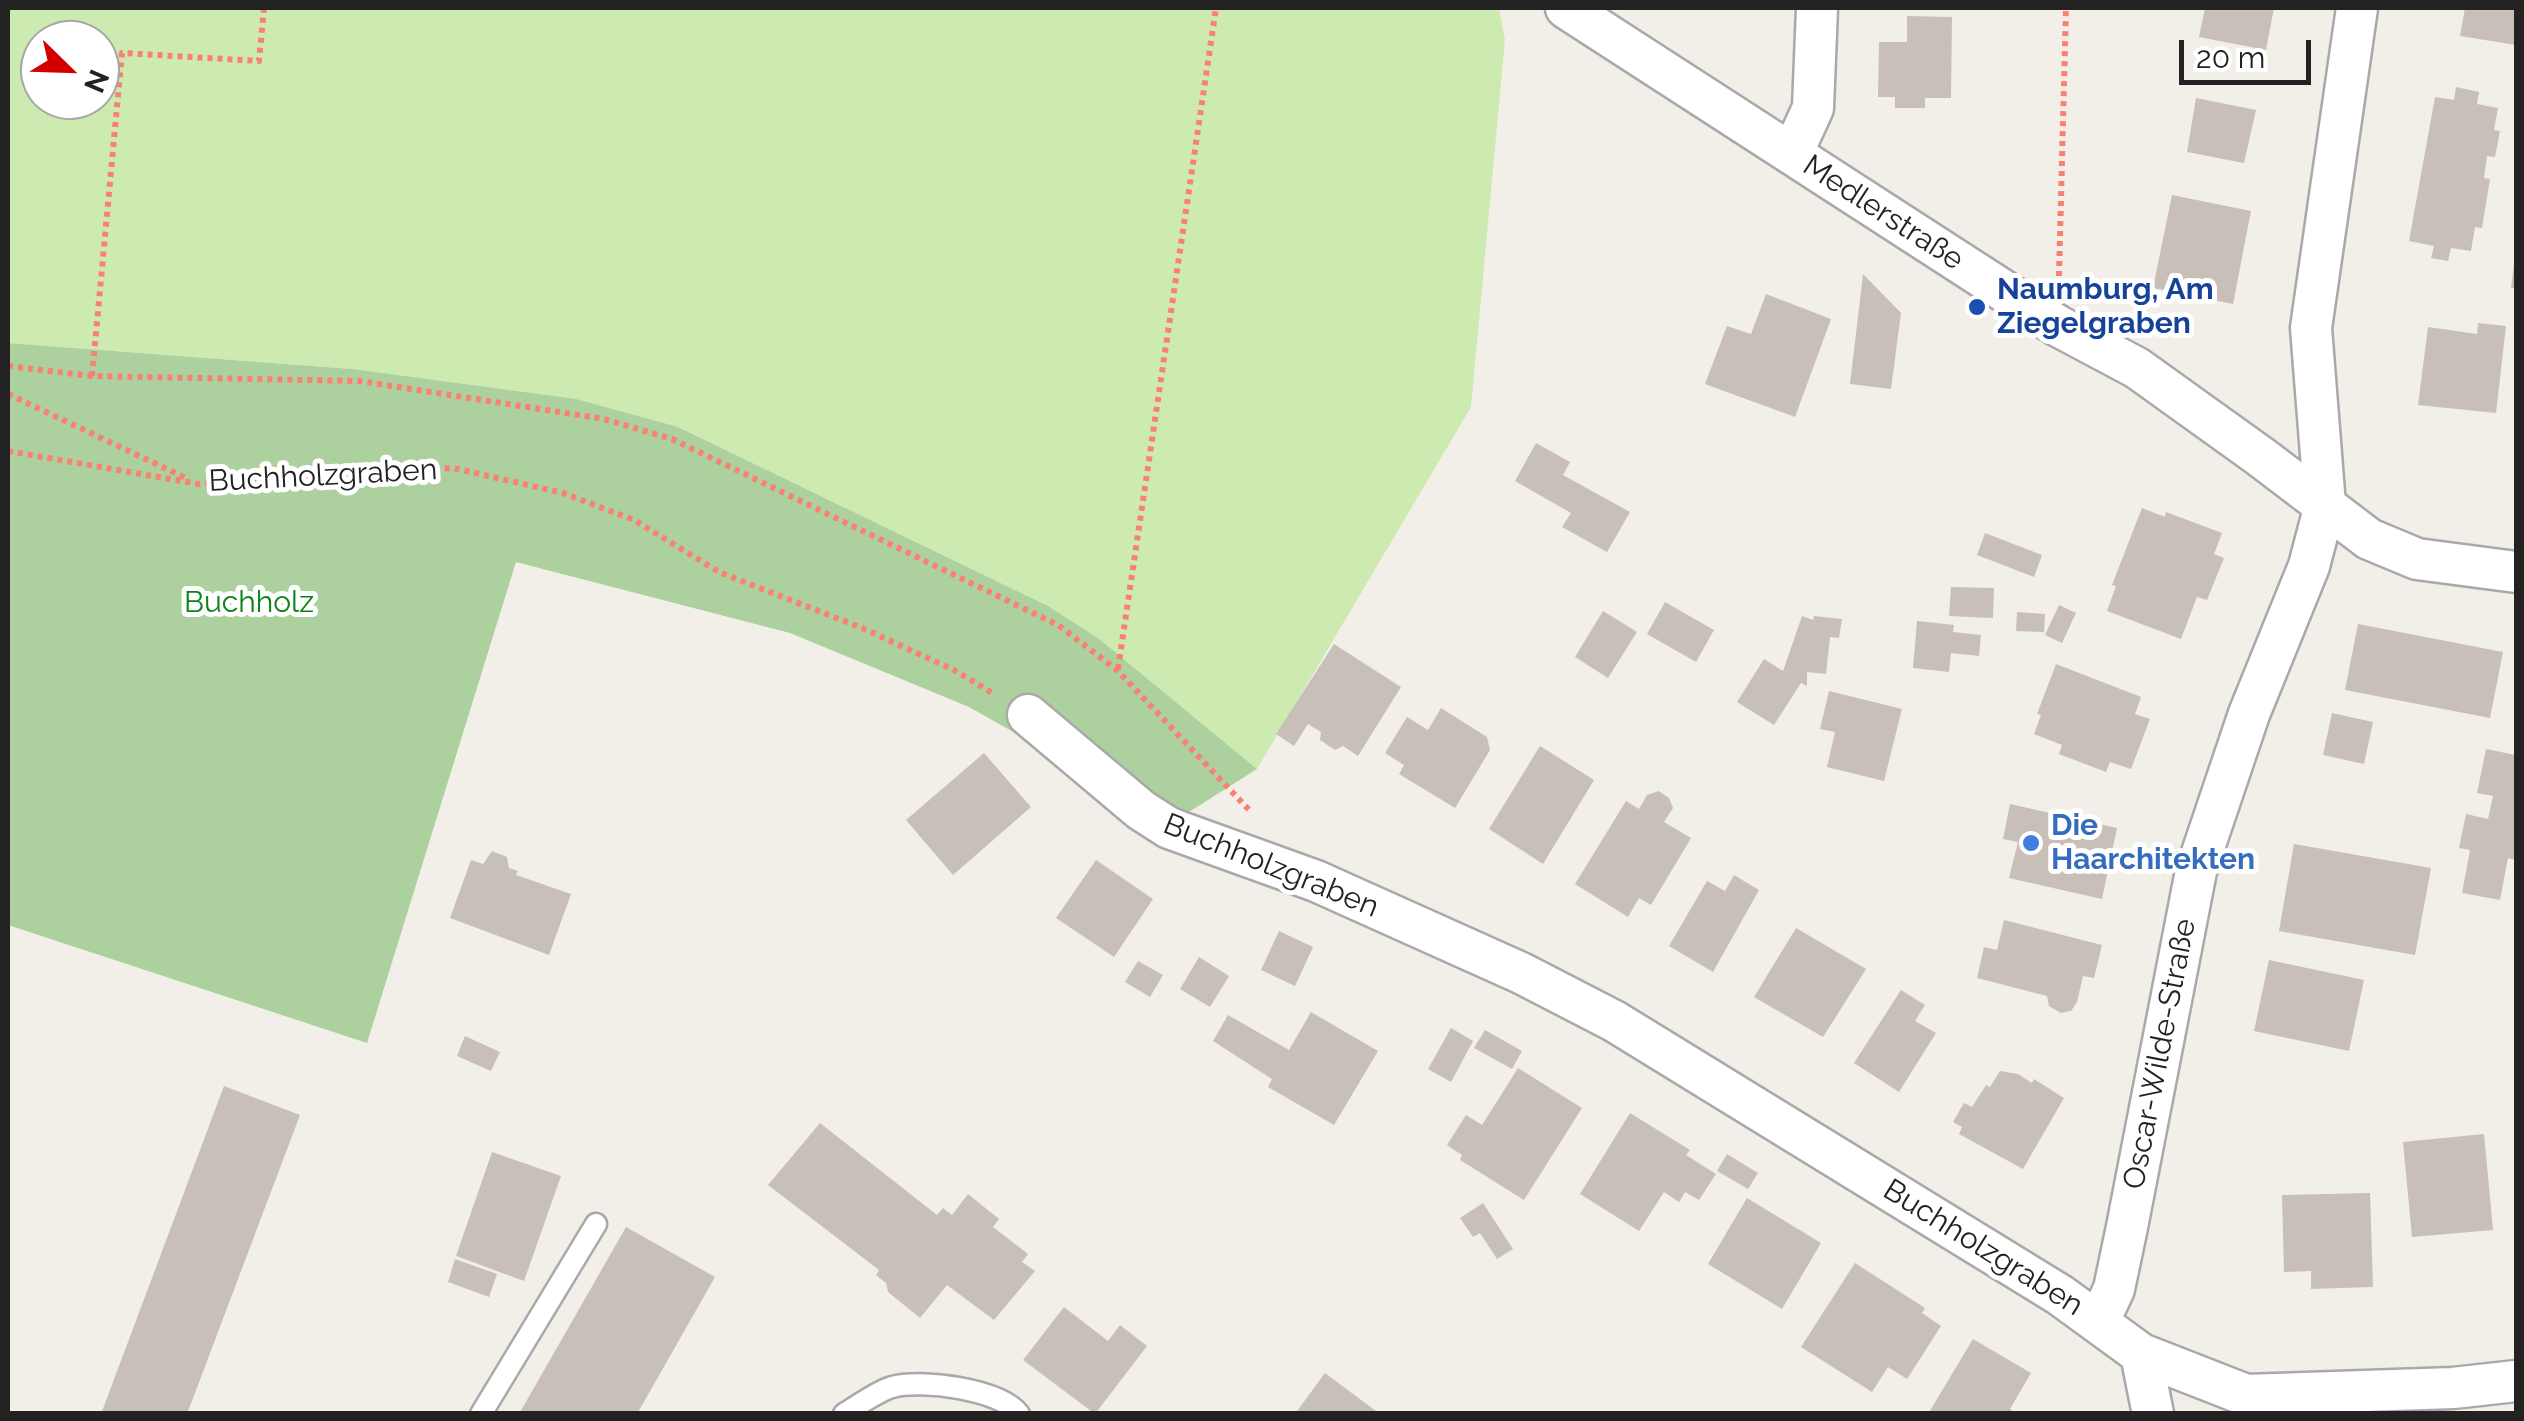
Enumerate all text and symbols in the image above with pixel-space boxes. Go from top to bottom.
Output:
north arrow [20,20,120,120]
scale bar [2184,20,2316,82]
text: 20 m [2196,40,2265,75]
text: N [77,65,116,97]
street label: Medlerstraße [1796,148,1970,278]
place label: Naumburg, Am Ziegelgraben [1997,272,2214,342]
marker: Naumburg, Am Ziegelgraben [1966,296,1988,318]
street label: Buchholzgraben [208,452,438,500]
park label: Buchholz [184,585,314,621]
street label: Buchholzgraben [1158,806,1384,926]
place label: Die Haarchitekten [2051,808,2255,878]
marker: Die Haarchitekten [2020,832,2042,854]
street label: Oscar-Wilde-Straße [2116,916,2204,1192]
street label: Buchholzgraben [1876,1172,2090,1324]

